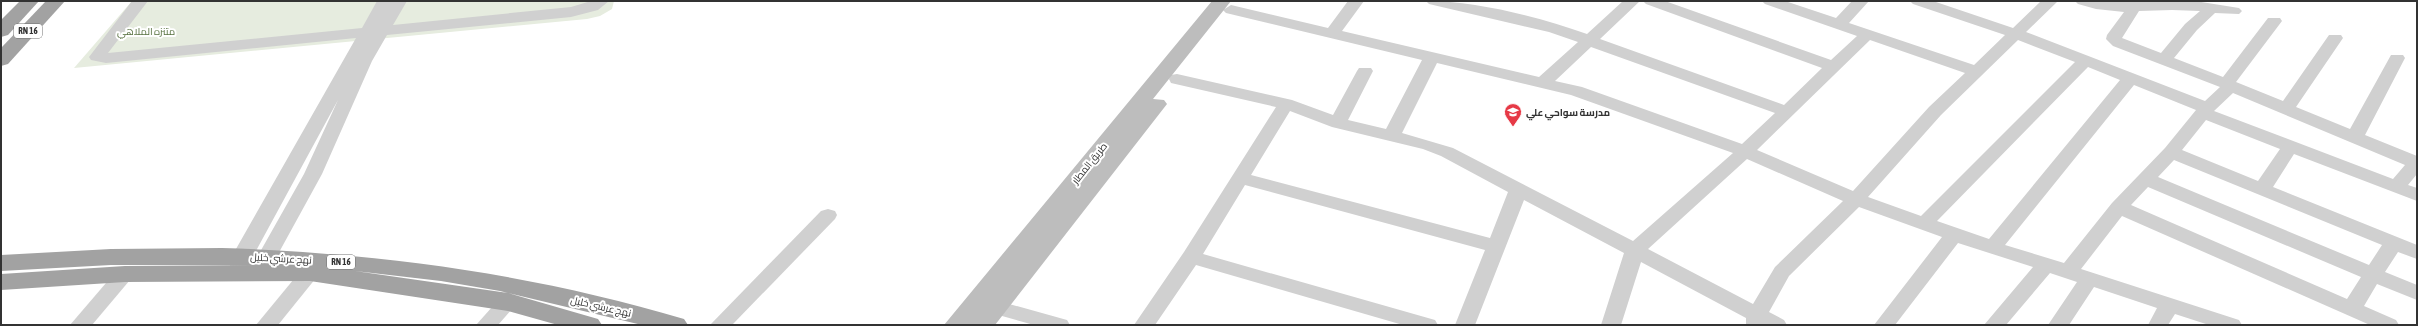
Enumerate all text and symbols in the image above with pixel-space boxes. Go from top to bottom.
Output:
road number: RN 16 [14,24,42,38]
park label: متنزه الملاهي [117,26,175,39]
school or university icon: مدرسة سواحي علي [1503,102,1523,127]
place label: مدرسة سواحي علي [1526,107,1610,121]
street label: طريق المطار [1069,141,1110,187]
street label: نهج عرشي خليل [250,251,312,268]
road number: RN 16 [327,255,355,269]
street label: نهج عرشي خليل [569,294,632,321]

